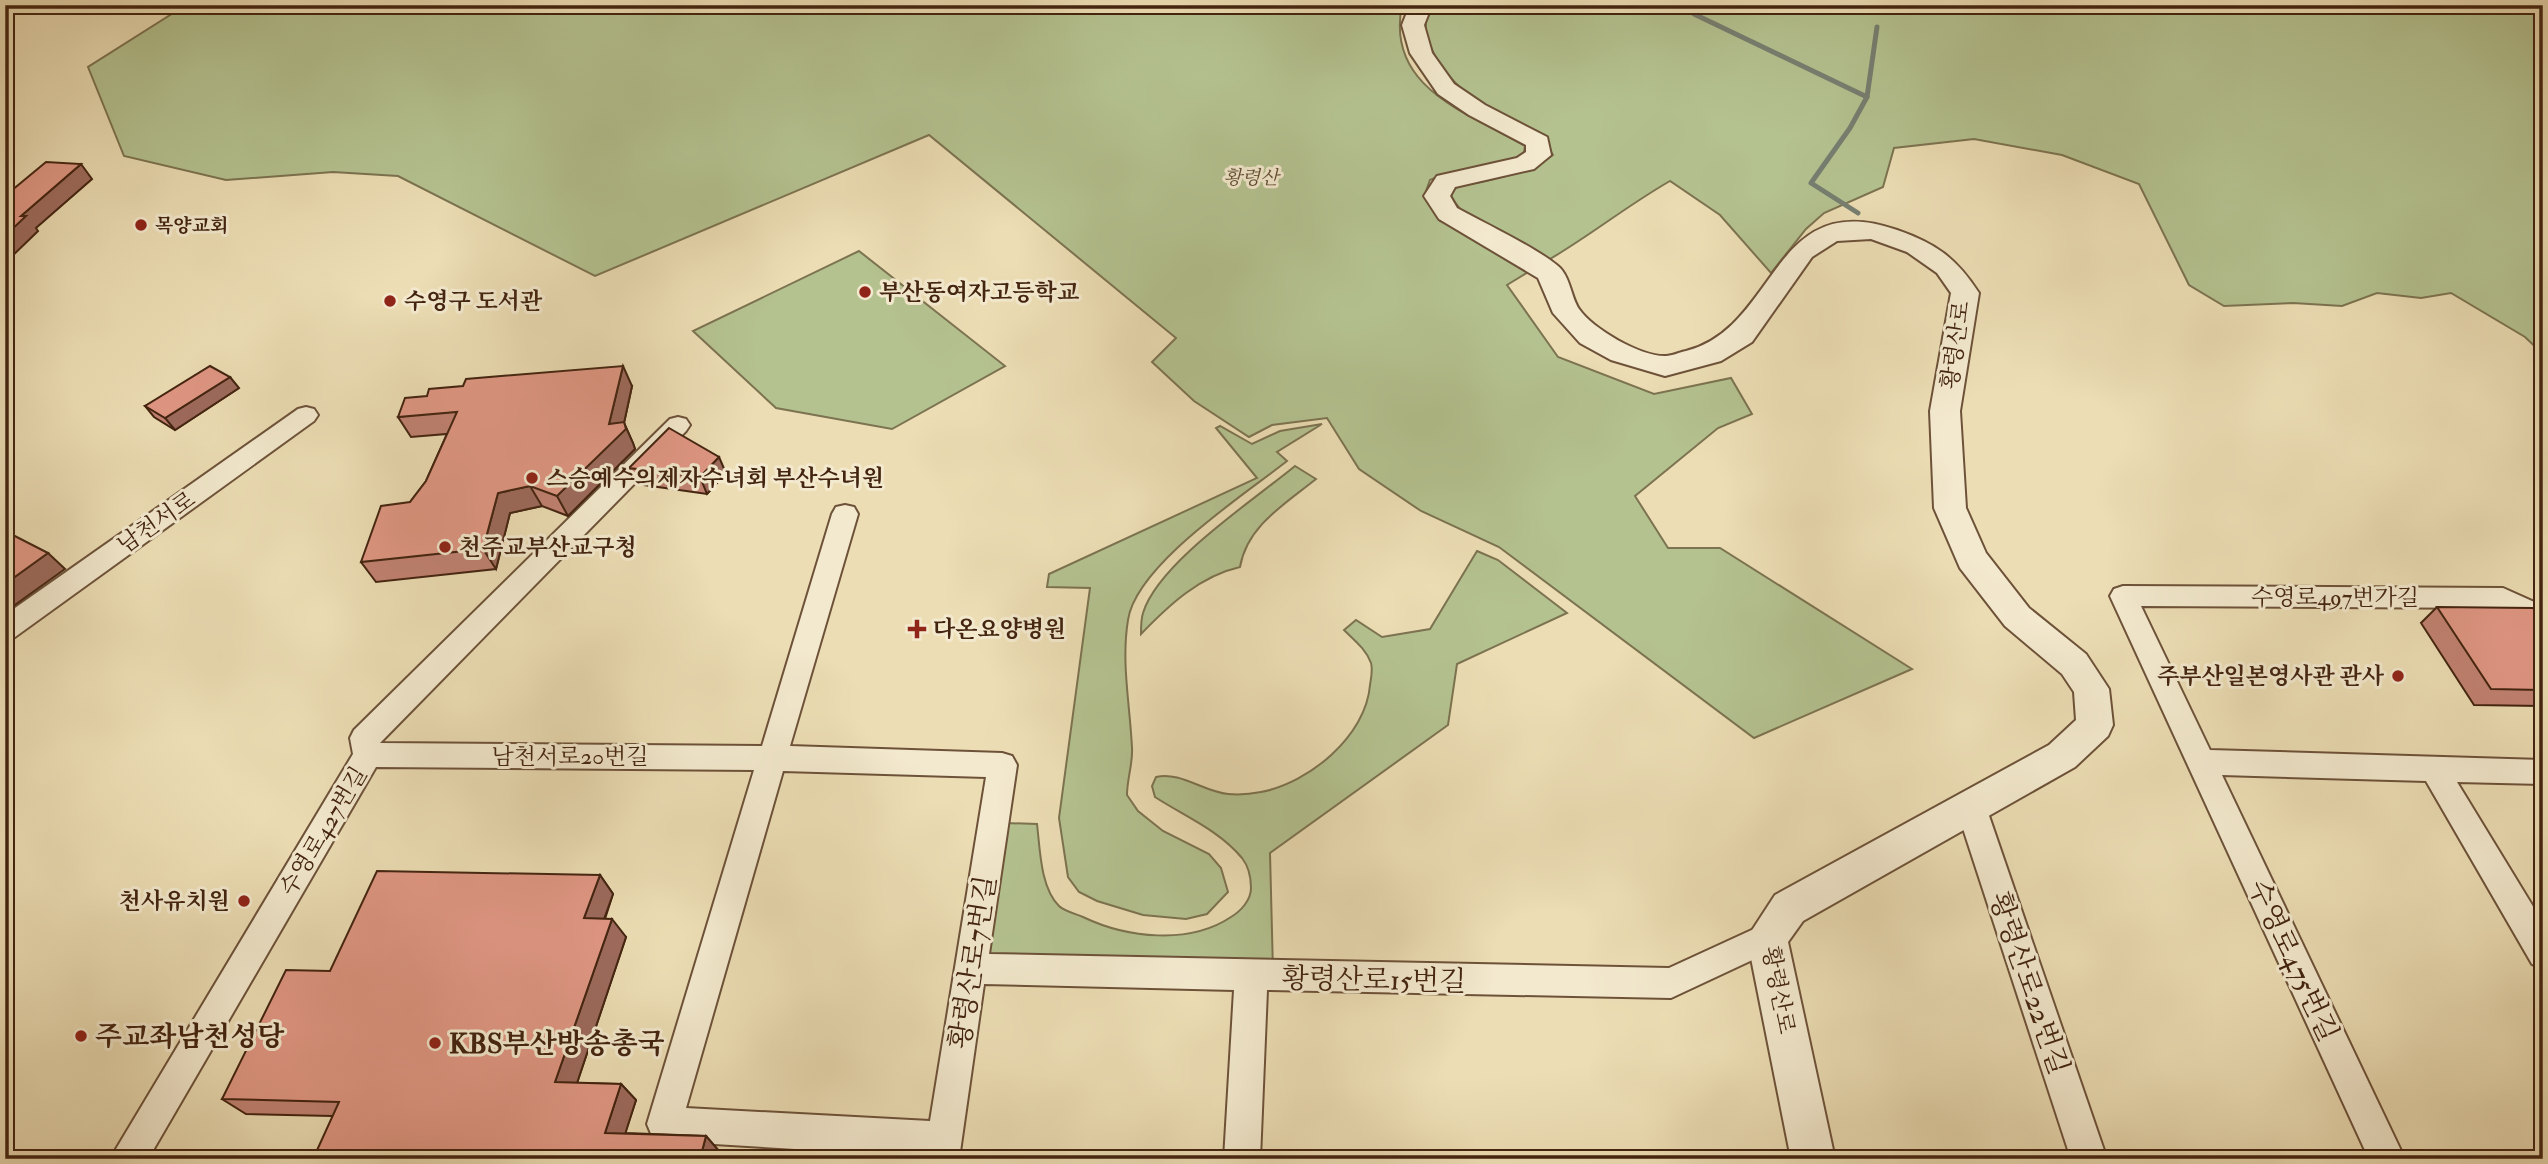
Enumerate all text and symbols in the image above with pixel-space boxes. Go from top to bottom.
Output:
park label: 황령산 [1223,166,1281,190]
place label: 목양교회 [155,214,228,238]
marker: 목양교회 [133,217,149,233]
place label: 부산동여자고등학교 [879,278,1080,307]
marker: 부산동여자고등학교 [857,284,873,300]
place label: 수영구 도서관 [404,287,543,316]
marker: 수영구 도서관 [382,293,398,309]
street label: 황령산로 [1935,299,1976,391]
place label: 스승예수의제자수녀회 부산수녀원 [546,464,884,493]
marker: 스승예수의제자수녀회 부산수녀원 [524,470,540,486]
street label: 남천서로 [112,485,201,560]
place label: 천주교부산교구청 [459,533,637,562]
marker: 천주교부산교구청 [437,539,453,555]
street label: 수영로497번가길 [2251,583,2419,612]
place label: 다온요양병원 [933,615,1066,644]
marker: 다온요양병원 [907,619,927,639]
place label: 주부산일본영사관 관사 [2157,662,2385,691]
marker: 주부산일본영사관 관사 [2390,668,2406,684]
street label: 남천서로20번길 [492,742,648,771]
street label: 수영로427번길 [273,761,373,901]
street label: 황령산로7번길 [942,873,1004,1051]
street label: 수영로475번길 [2240,874,2345,1047]
place label: 천사유치원 [119,887,230,916]
street label: 황령산로22번길 [1981,888,2076,1079]
marker: 천사유치원 [236,893,252,909]
street label: 황령산로 [1756,944,1801,1036]
street label: 황령산로15번길 [1281,961,1467,1000]
place label: 주교좌남천성당 [95,1020,285,1055]
place label: KBS부산방송총국 [449,1027,665,1062]
marker: 주교좌남천성당 [73,1028,89,1044]
marker: KBS부산방송총국 [427,1035,443,1051]

